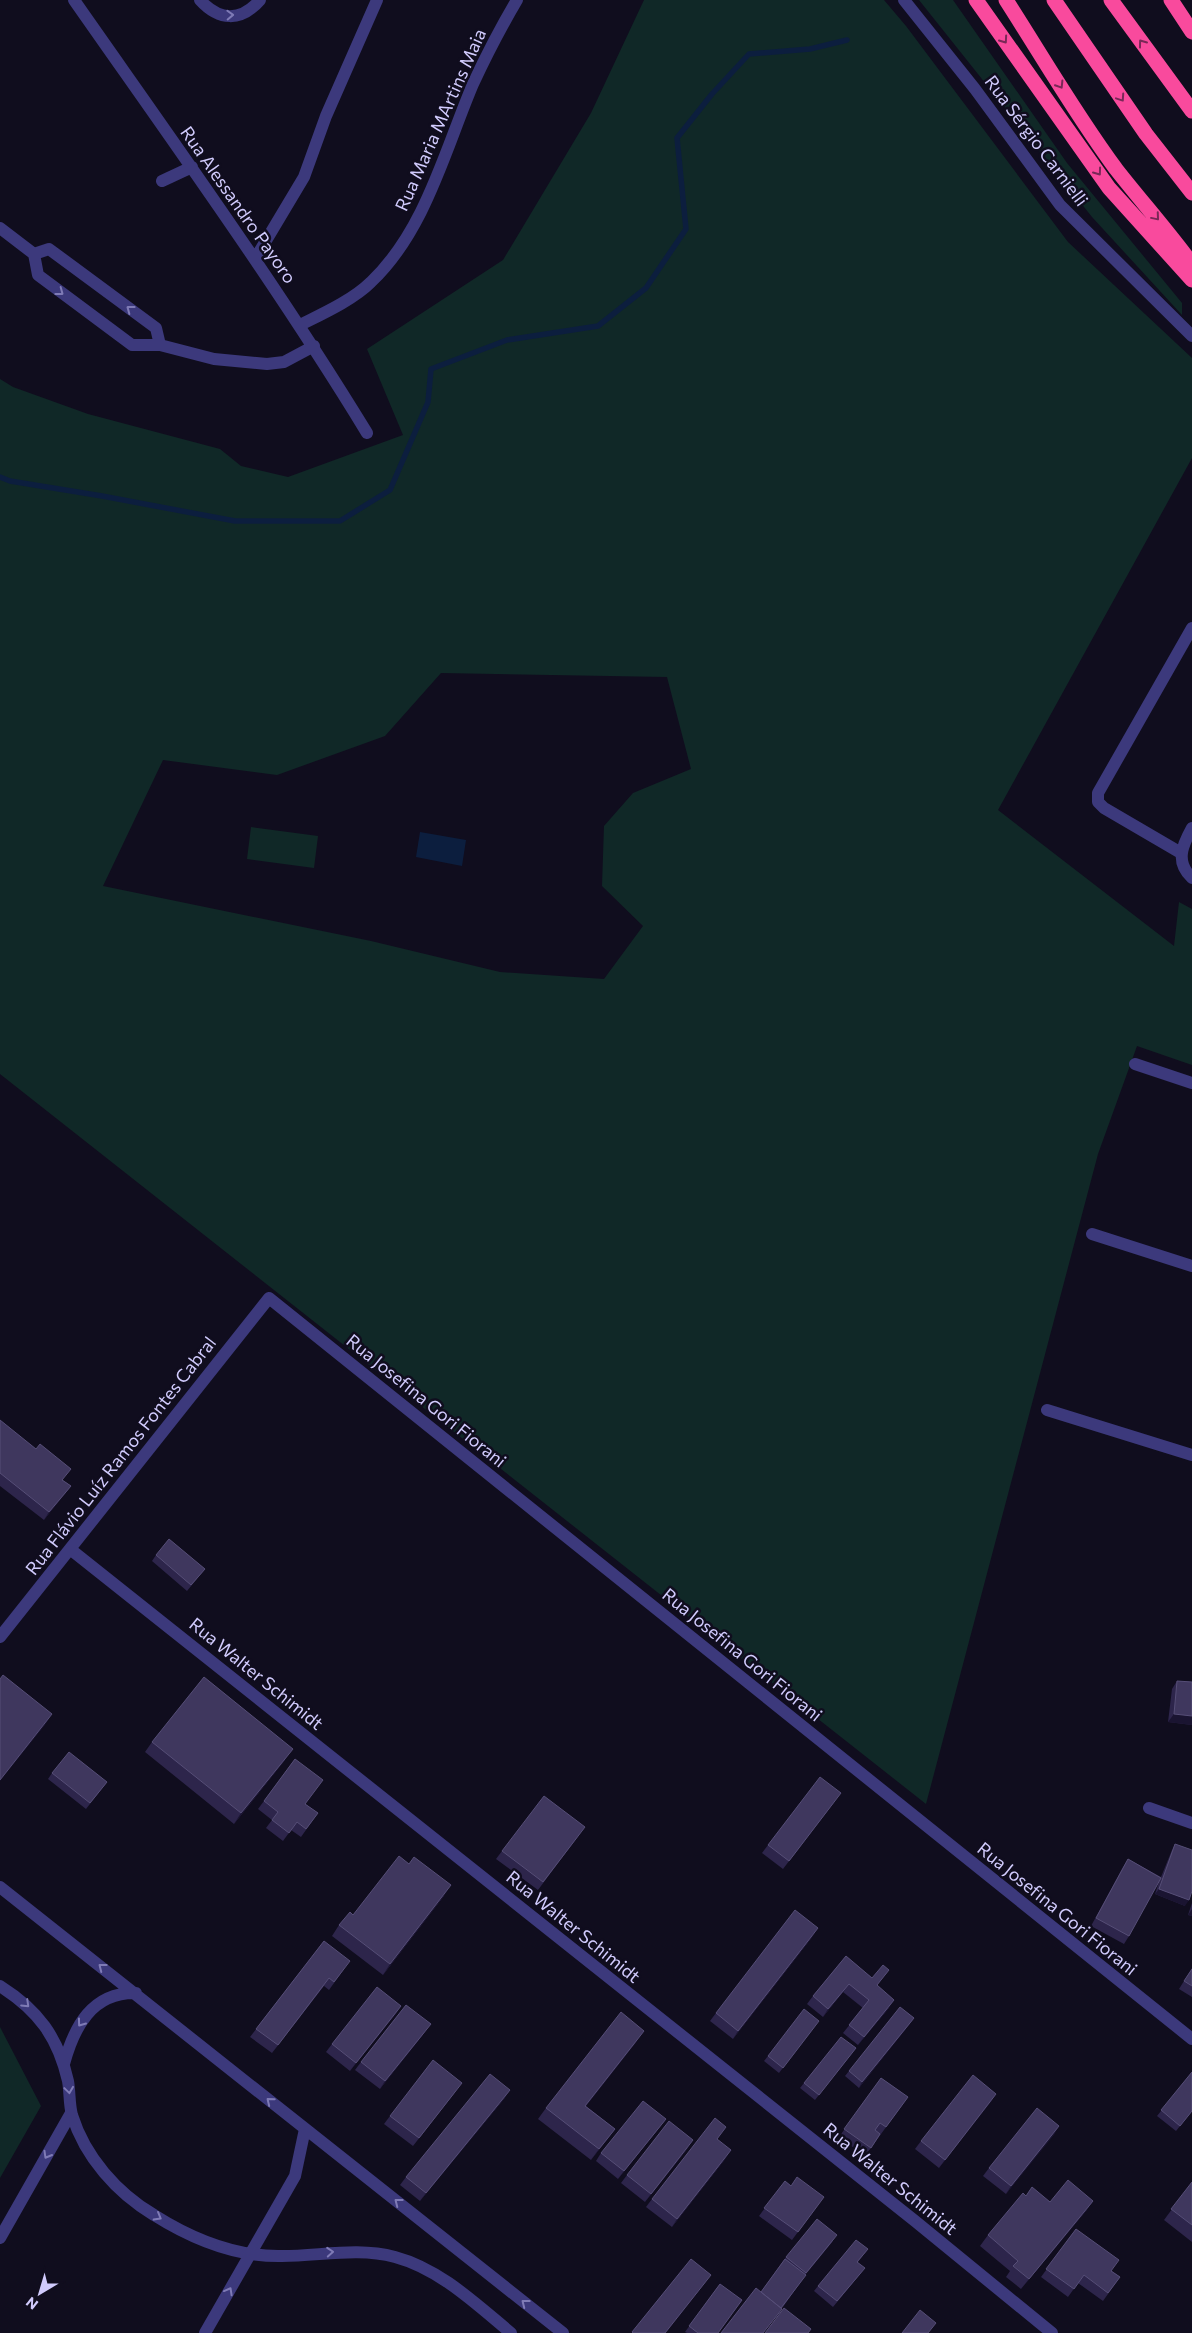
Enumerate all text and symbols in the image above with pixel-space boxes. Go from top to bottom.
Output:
one-way arrow [226,10,234,20]
street label: Rua Maria MArtins Maia [390,25,490,214]
one-way arrow [998,34,1007,44]
one-way arrow [1140,40,1148,49]
street label: Rua Sérgio Carnielli [981,71,1093,210]
one-way arrow [1054,80,1064,89]
one-way arrow [1115,92,1124,102]
street label: Rua Alessandro Payoro [176,122,301,287]
one-way arrow [1092,167,1101,176]
one-way arrow [1150,211,1159,220]
one-way arrow [54,286,63,294]
one-way arrow [127,307,136,315]
street label: Rua Josefina Gori Fiorani [342,1329,511,1472]
street label: Rua Flávio Luíz Ramos Fontes Cabral [20,1332,220,1579]
street label: Rua Josefina Gori Fiorani [658,1583,827,1726]
street label: Rua Walter Schimidt [185,1612,328,1734]
street label: Rua Josefina Gori Fiorani [973,1837,1142,1980]
street label: Rua Walter Schimidt [502,1865,645,1987]
one-way arrow [99,1963,108,1972]
one-way arrow [20,1998,29,2007]
one-way arrow [78,2017,87,2027]
one-way arrow [63,2086,74,2094]
one-way arrow [267,2097,276,2106]
street label: Rua Walter Schimidt [819,2117,962,2239]
one-way arrow [44,2150,54,2159]
one-way arrow [394,2199,403,2208]
one-way arrow [153,2211,162,2221]
one-way arrow [327,2247,335,2258]
north arrow [15,2268,65,2318]
one-way arrow [223,2287,233,2296]
text: N [22,2294,41,2314]
one-way arrow [522,2300,531,2308]

